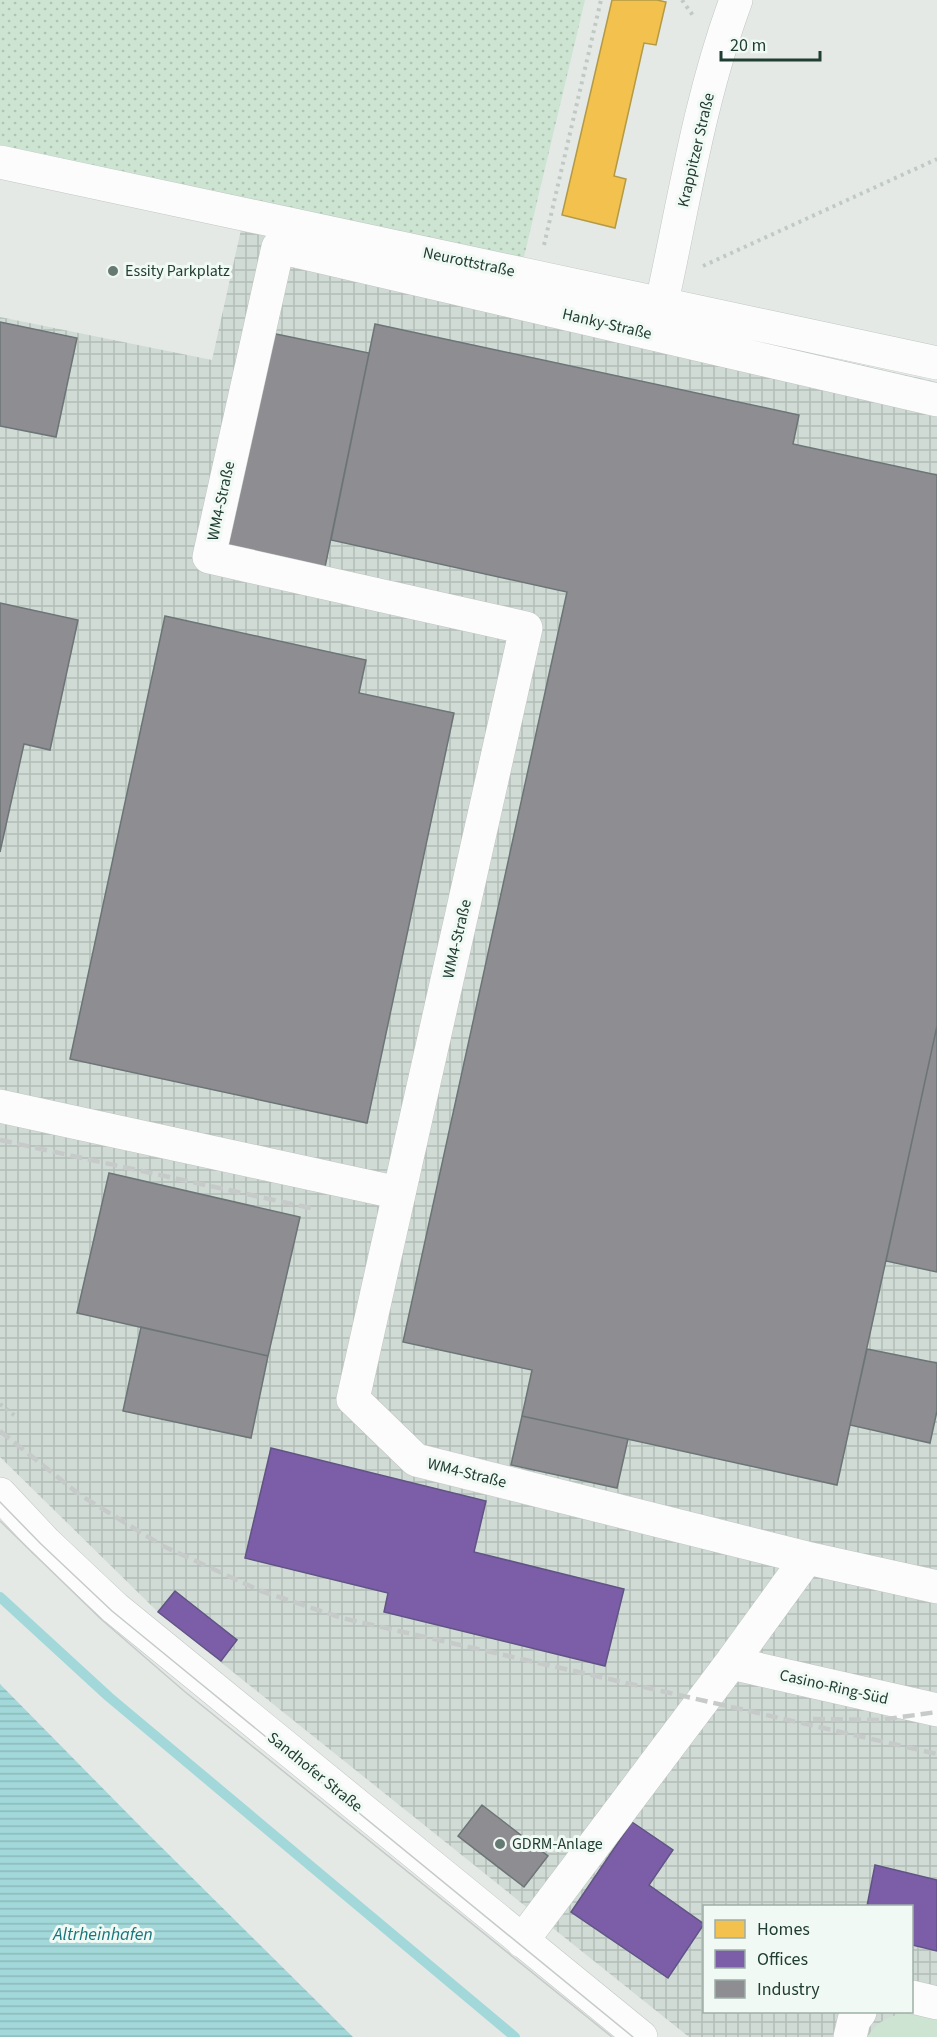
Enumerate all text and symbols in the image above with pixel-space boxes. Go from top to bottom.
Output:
scale bar [721,24,820,62]
text: 20 m [730,33,766,58]
street label: Krappitzer Straße [672,91,720,209]
street label: Neurottstraße [421,242,517,282]
place label: Essity Parkplatz [125,260,230,282]
marker: Essity Parkplatz [106,264,120,278]
street label: Hanky-Straße [560,303,654,345]
street label: WM4-Straße [202,459,240,543]
street label: WM4-Straße [437,897,477,981]
street label: WM4-Straße [425,1453,509,1493]
street label: Casino-Ring-Süd [777,1664,891,1710]
street label: Sandhofer Straße [263,1727,367,1817]
place label: GDRM-Anlage [512,1833,603,1855]
marker: GDRM-Anlage [493,1837,507,1851]
legend [703,1905,913,2013]
text: Homes [757,1917,810,1942]
water label: Altrheinhafen [52,1922,153,1947]
text: Offices [757,1947,808,1972]
text: Industry [757,1977,820,2002]

